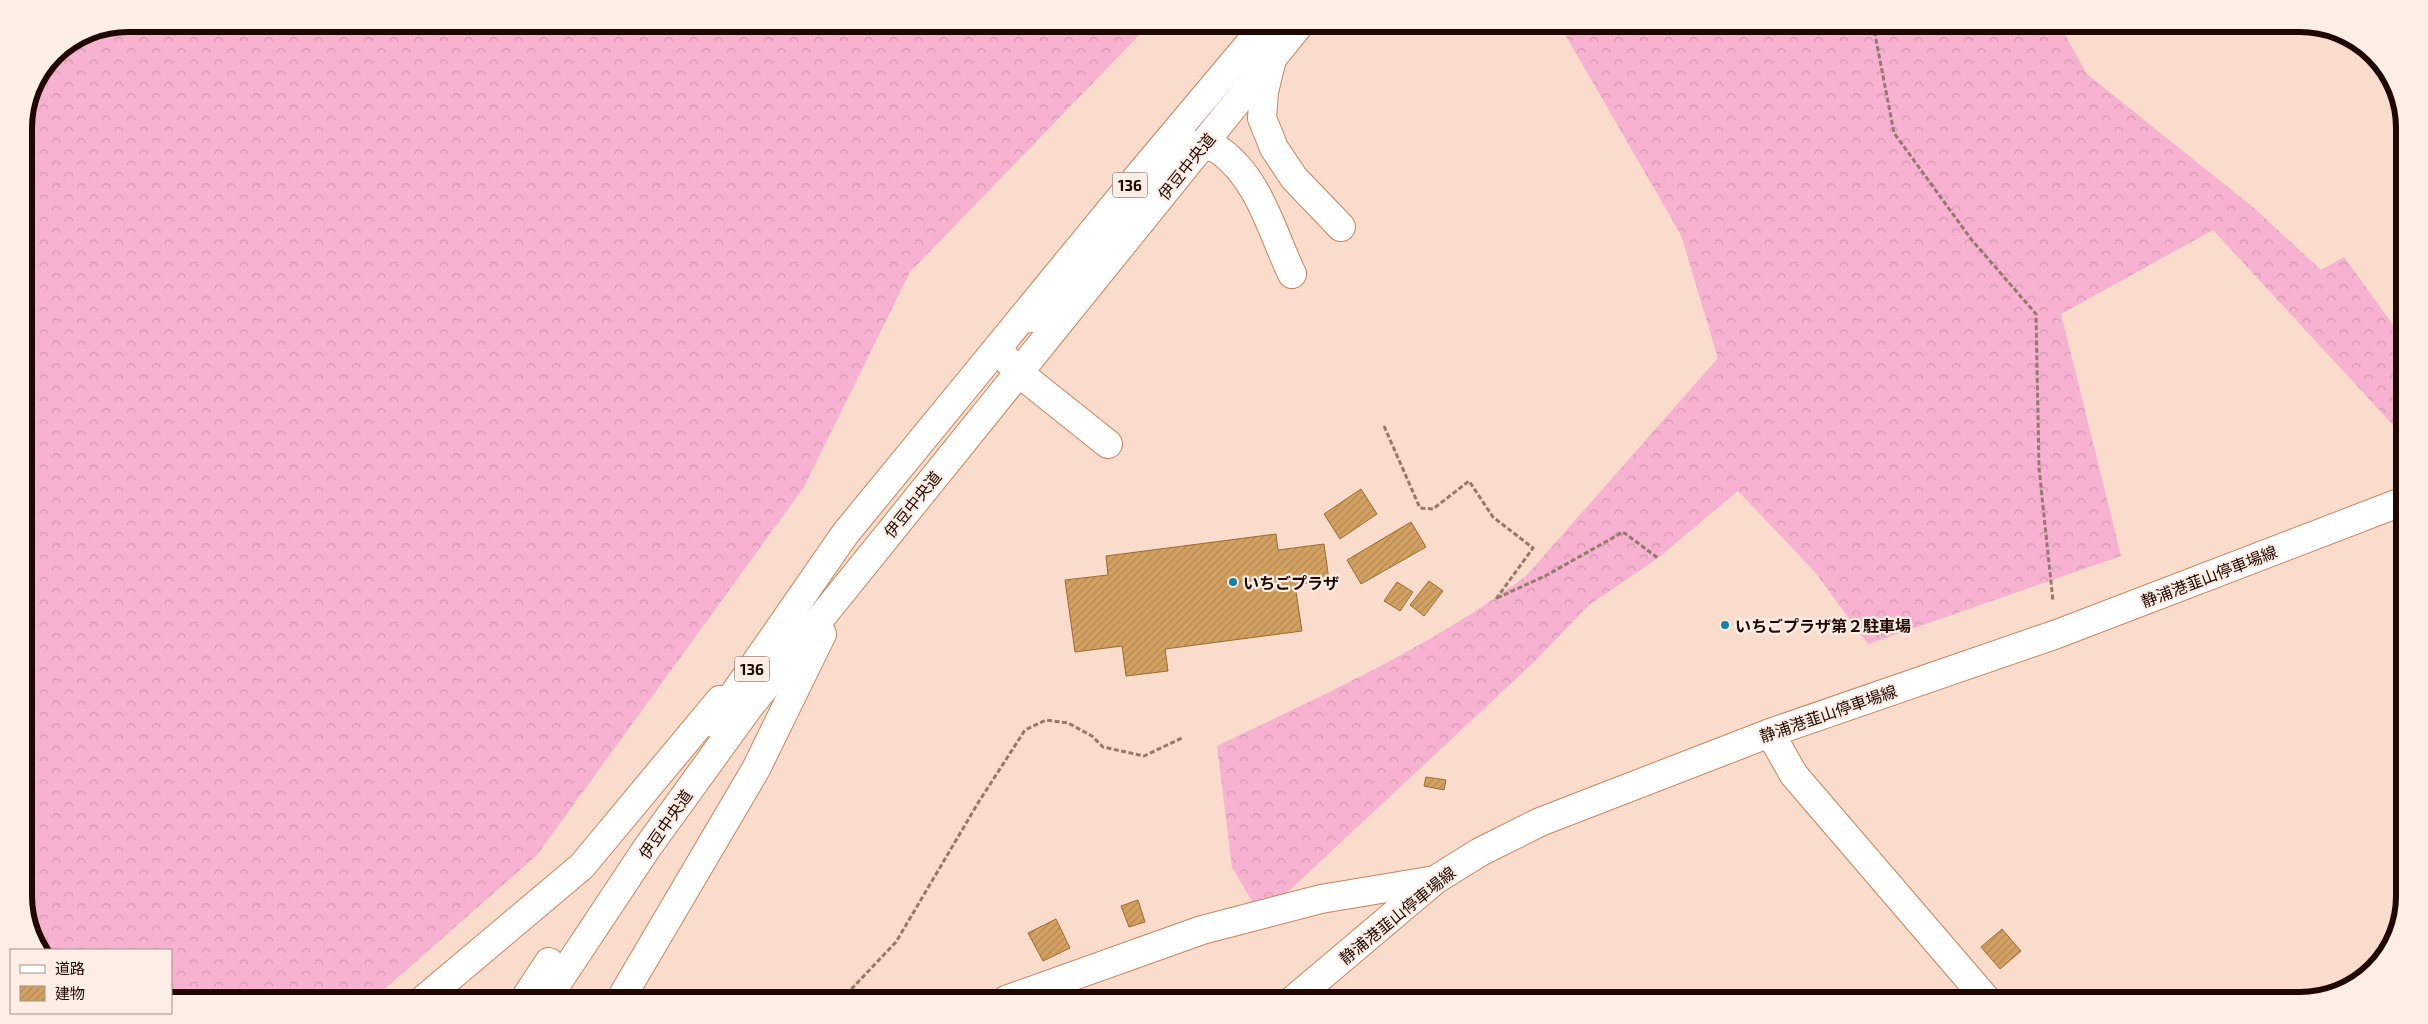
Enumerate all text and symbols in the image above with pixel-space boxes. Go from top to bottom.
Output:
street label: 伊豆中央道 [1153,129,1219,203]
road number: 136 [1112,172,1148,198]
street label: 伊豆中央道 [879,467,945,541]
street label: 静浦港韮山停車場線 [2138,541,2280,611]
place label: いちごプラザ [1243,573,1339,592]
marker: いちごプラザ [1227,576,1239,588]
place label: いちごプラザ第２駐車場 [1735,616,1911,635]
marker: いちごプラザ第２駐車場 [1719,619,1731,631]
road number: 136 [734,656,770,682]
street label: 静浦港韮山停車場線 [1757,681,1899,745]
street label: 伊豆中央道 [634,786,696,862]
street label: 静浦港韮山停車場線 [1335,862,1459,968]
legend [10,949,172,1014]
text: 道路 [55,959,85,977]
text: 建物 [55,984,85,1002]

